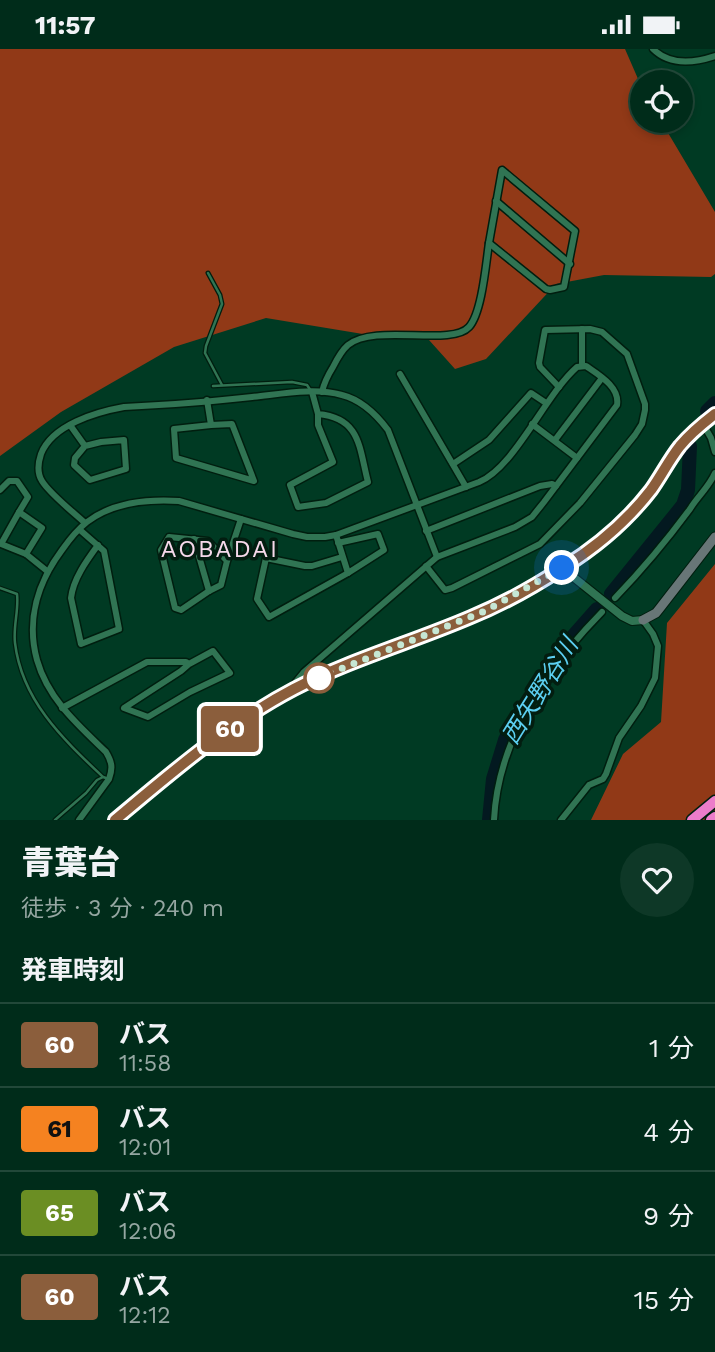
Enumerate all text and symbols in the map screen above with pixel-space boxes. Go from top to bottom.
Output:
text: 11:57 [35,10,95,40]
map controls [630,70,693,133]
button: locate [630,70,693,133]
district label: AOBADAI [161,535,279,563]
your location [544,550,579,585]
water label: 西矢野谷川 [496,630,585,749]
unlabelled marker [304,663,334,693]
line badge: 60 [198,706,262,752]
text: 60 [215,715,245,743]
text: 青葉台 [21,843,120,882]
button: heart [620,843,694,917]
text: 徒歩 · 3 分 · 240 m [21,895,224,922]
text: 発車時刻 [21,955,125,985]
text: バス [119,1019,171,1049]
text: 60 [44,1031,75,1059]
text: 1 分 [649,1033,694,1063]
text: 11:58 [119,1050,171,1077]
text: バス [119,1103,171,1133]
text: 61 [47,1115,72,1143]
text: 4 分 [643,1117,694,1147]
text: 12:01 [119,1134,171,1161]
text: バス [119,1187,171,1217]
text: 65 [45,1199,74,1227]
text: 9 分 [643,1201,694,1231]
text: 12:06 [119,1218,176,1245]
text: バス [119,1271,171,1301]
text: 60 [44,1283,75,1311]
text: 15 分 [634,1285,694,1315]
text: 12:12 [119,1302,171,1329]

